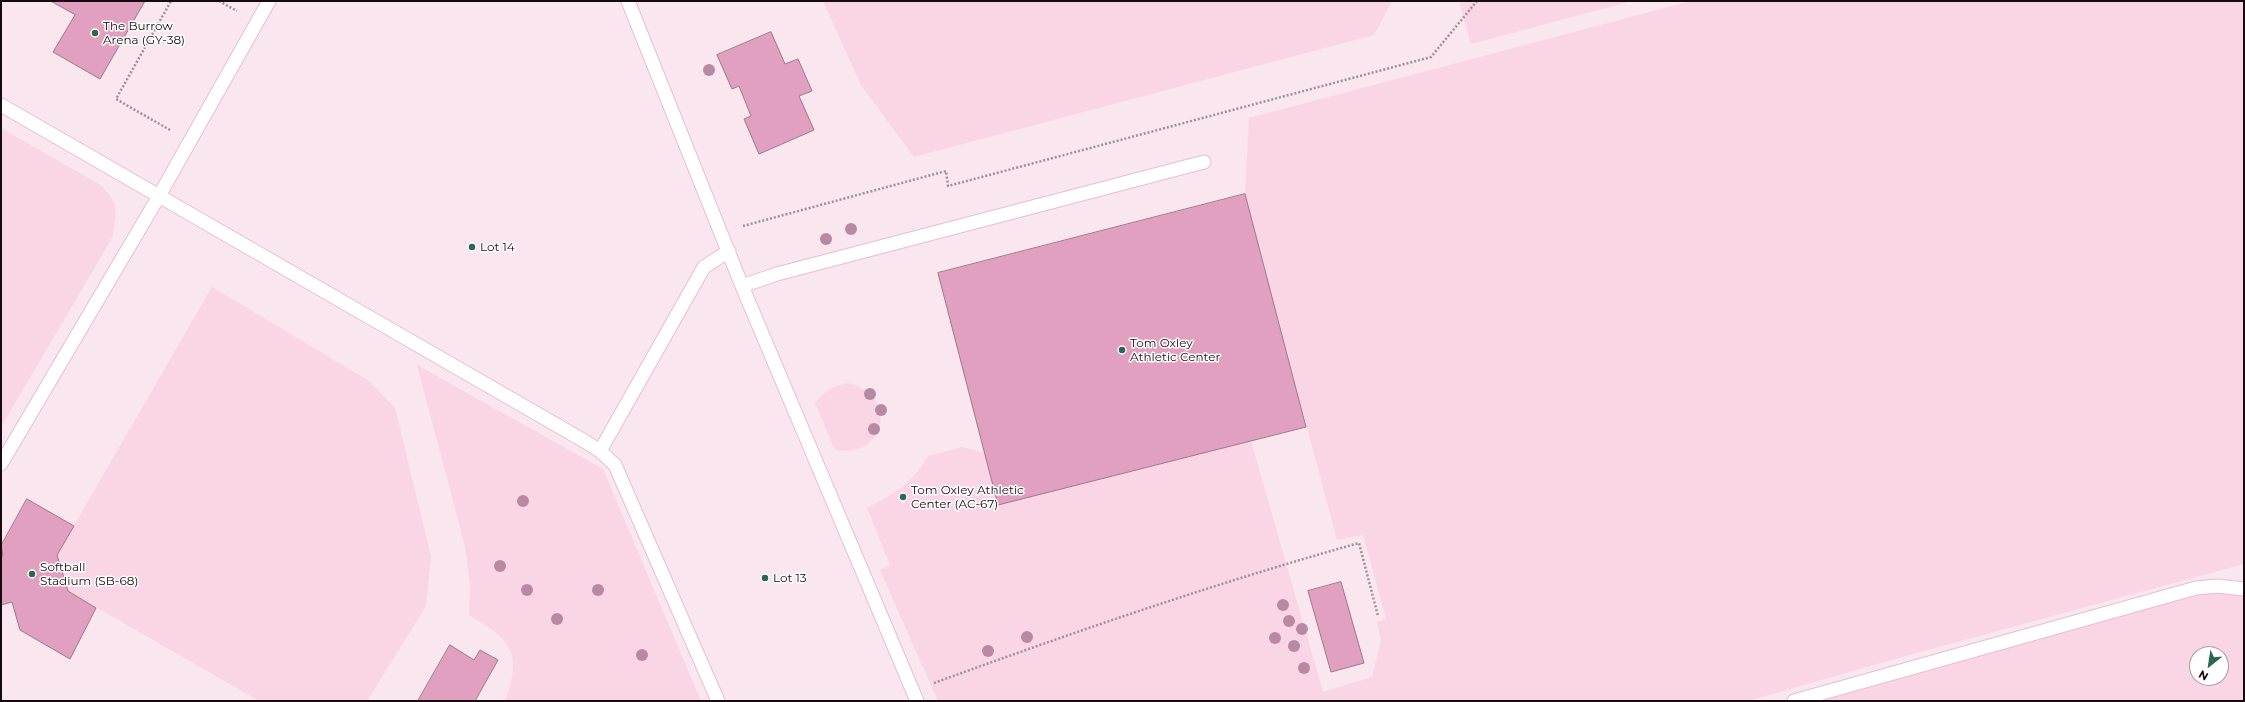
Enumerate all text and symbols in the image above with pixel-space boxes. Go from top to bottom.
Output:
place label: The Burrow Arena (GY-38) [103,19,185,47]
marker: The Burrow Arena (GY-38) [90,28,100,38]
place label: Lot 14 [480,240,515,254]
marker: Lot 14 [467,242,477,252]
place label: Tom Oxley Athletic Center [1130,336,1220,364]
marker: Tom Oxley Athletic Center [1117,345,1127,355]
place label: Tom Oxley Athletic Center (AC-67) [911,483,1024,511]
marker: Tom Oxley Athletic Center (AC-67) [898,492,908,502]
place label: Softball Stadium (SB-68) [40,560,138,588]
marker: Softball Stadium (SB-68) [27,569,37,579]
place label: Lot 13 [773,571,807,585]
marker: Lot 13 [760,573,770,583]
north arrow [2189,646,2229,686]
text: N [2196,667,2211,684]

